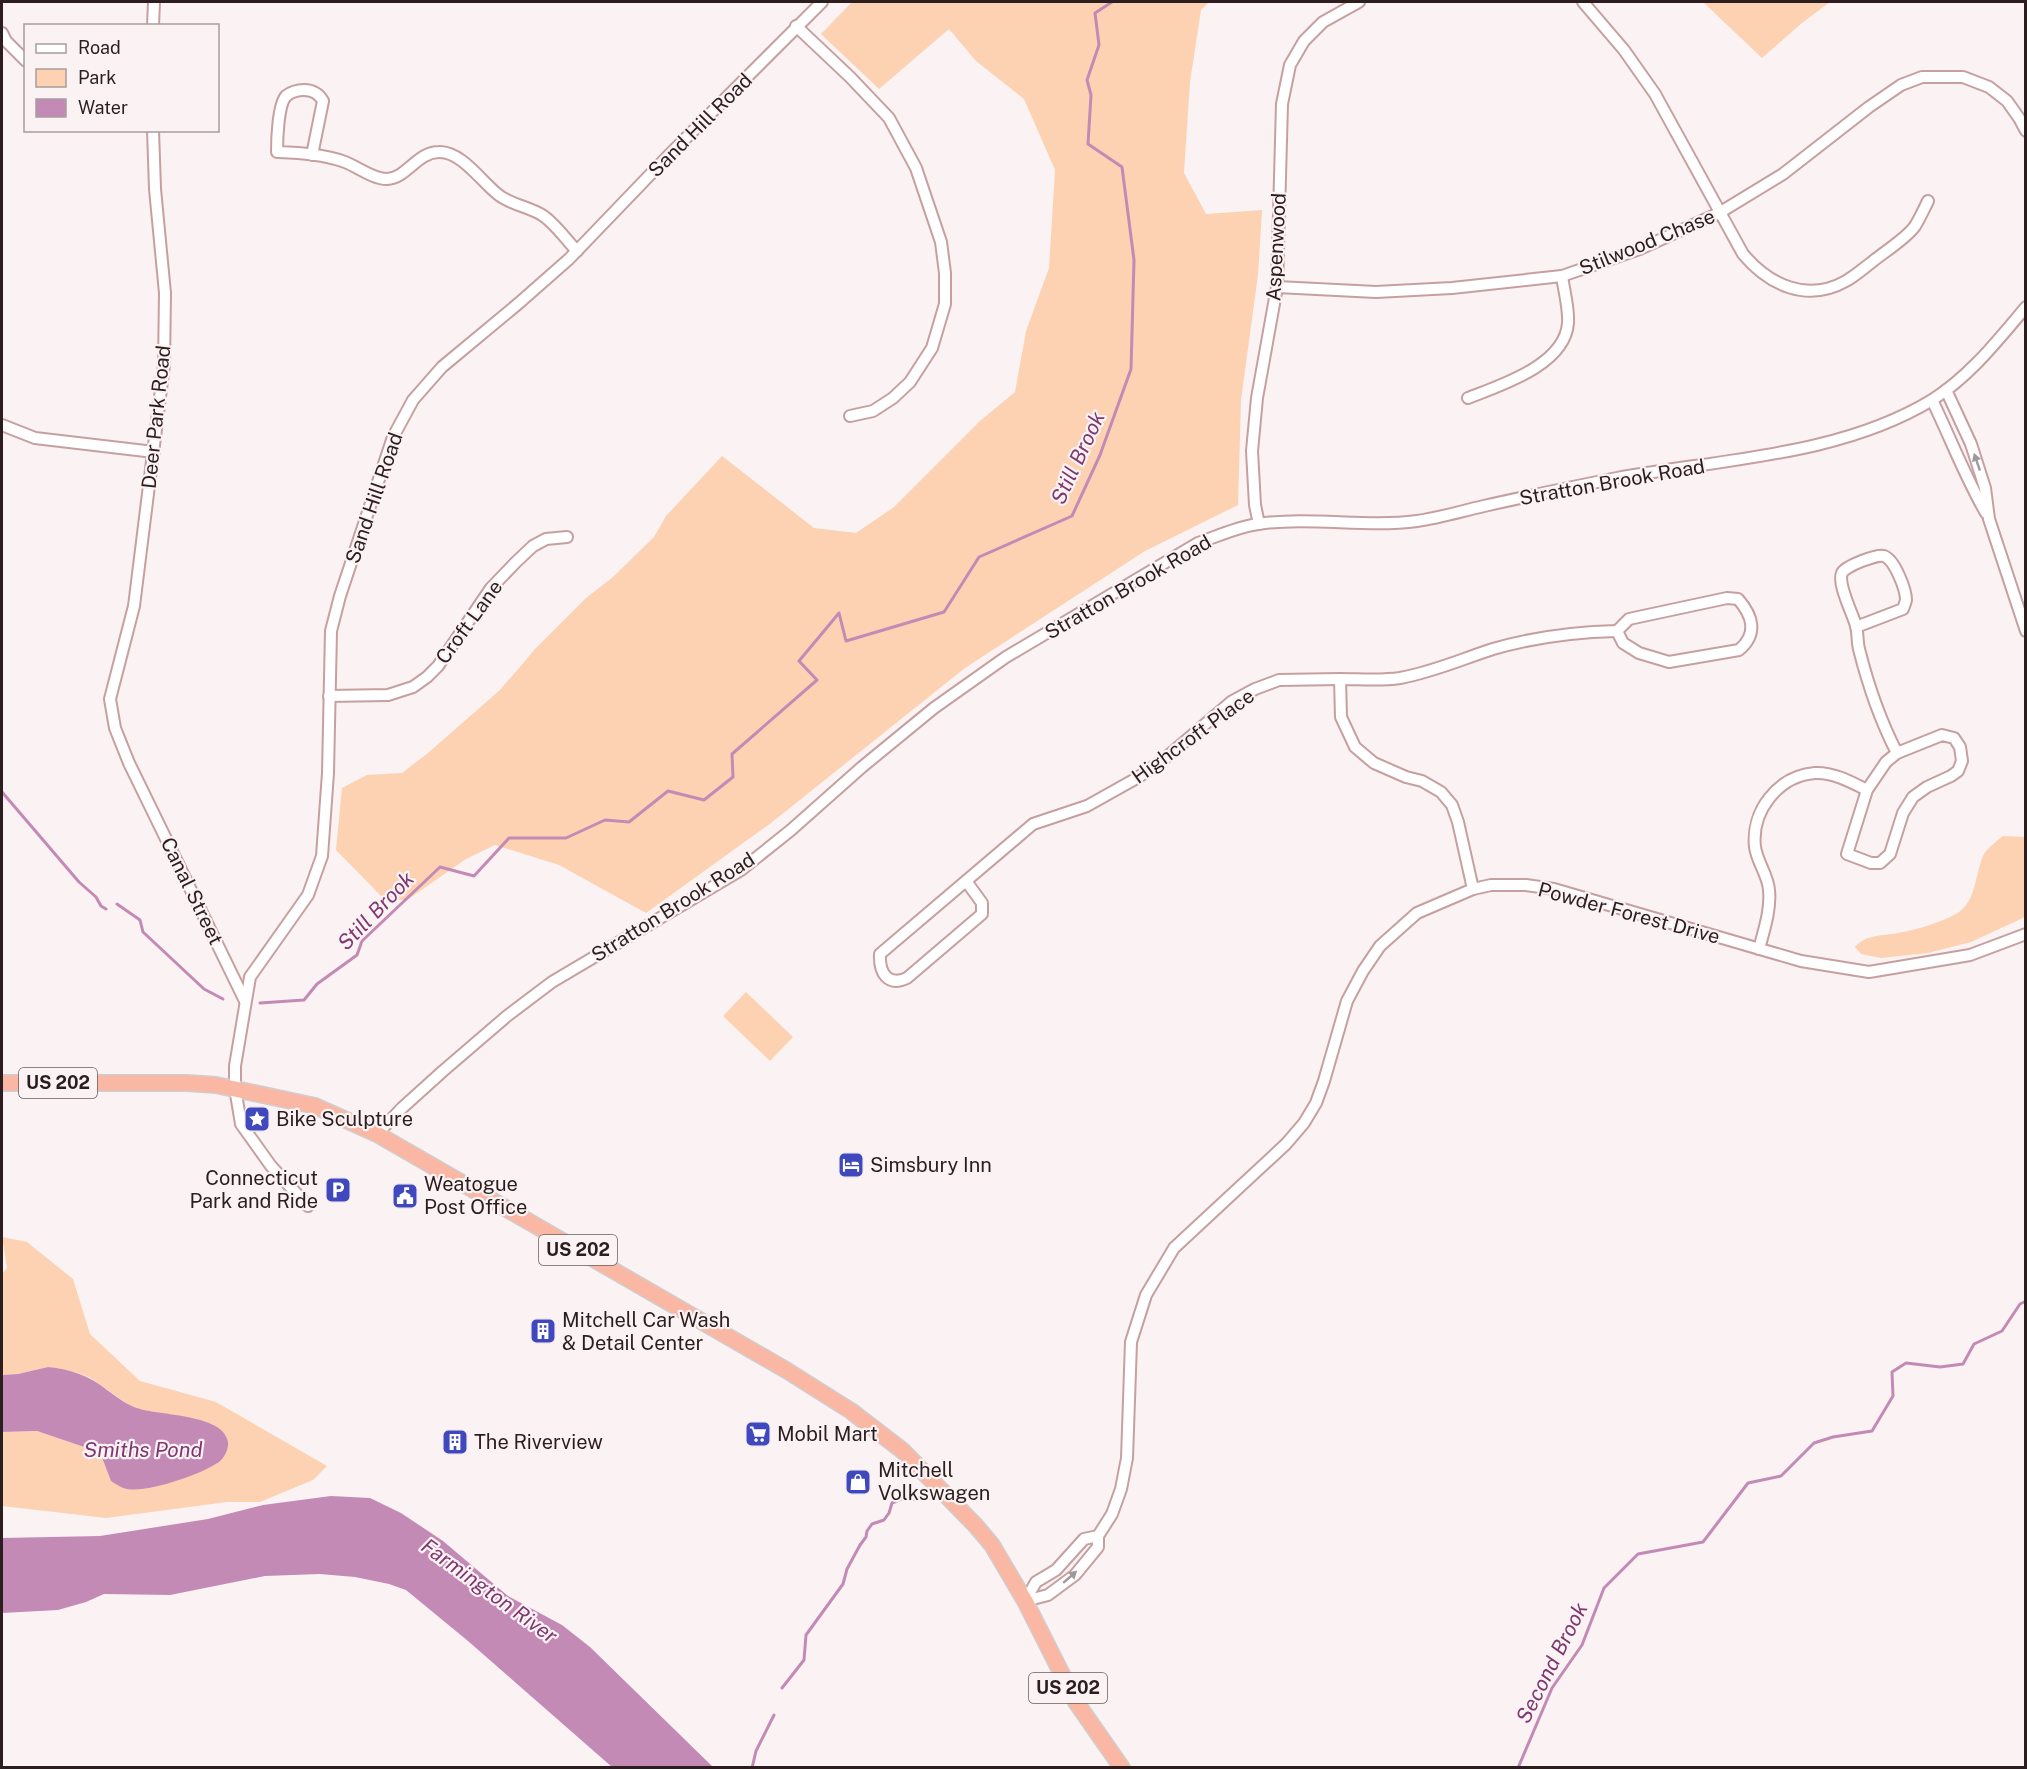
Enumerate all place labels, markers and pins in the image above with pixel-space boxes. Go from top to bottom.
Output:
place icon: Bike Sculpture [242,1104,272,1134]
place label: Bike Sculpture [276,1107,413,1131]
hotel icon: Simsbury Inn [836,1150,866,1180]
place label: Simsbury Inn [870,1153,992,1177]
place label: Connecticut Park and Ride [189,1166,318,1213]
place label: Weatogue Post Office [424,1172,527,1219]
parking icon: Connecticut Park and Ride [323,1175,353,1205]
public building icon: Weatogue Post Office [390,1181,420,1211]
place label: Mitchell Car Wash & Detail Center [562,1308,730,1355]
building icon: Mitchell Car Wash & Detail Center [528,1316,558,1346]
supermarket icon: Mobil Mart [743,1419,773,1449]
place label: Mobil Mart [777,1422,878,1446]
building icon: The Riverview [440,1427,470,1457]
place label: The Riverview [474,1430,603,1454]
place label: Mitchell Volkswagen [878,1458,990,1505]
shop icon: Mitchell Volkswagen [843,1467,873,1497]

